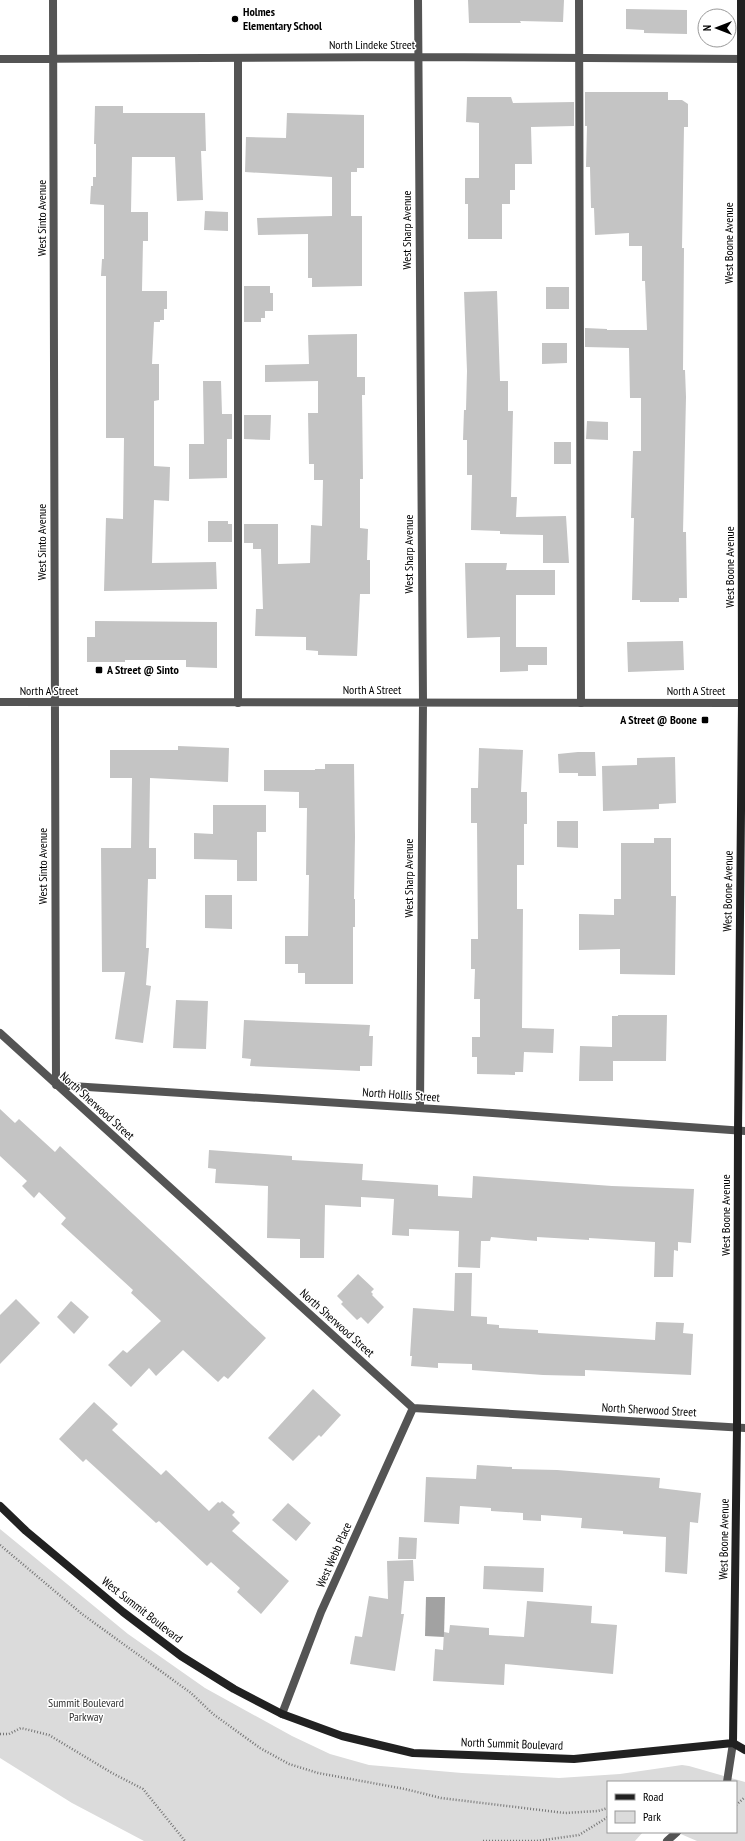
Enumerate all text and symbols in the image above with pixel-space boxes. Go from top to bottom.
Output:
place label: Holmes Elementary School [243,4,322,33]
north arrow [697,8,737,48]
marker: Holmes Elementary School [230,14,240,24]
text: N [700,25,714,31]
street label: North Lindeke Street [329,37,416,52]
street label: West Sinto Avenue [34,180,49,256]
street label: West Sharp Avenue [399,191,414,269]
street label: West Boone Avenue [721,202,736,284]
street label: West Sinto Avenue [34,504,49,580]
street label: West Sharp Avenue [401,515,416,593]
street label: West Boone Avenue [722,526,737,608]
place label: A Street @ Sinto [106,662,179,677]
marker: A Street @ Sinto [94,665,104,675]
street label: North A Street [343,682,402,697]
street label: North A Street [20,683,79,698]
street label: North A Street [667,683,726,698]
place label: A Street @ Boone [619,712,697,727]
marker: A Street @ Boone [700,715,710,725]
street label: West Sinto Avenue [35,828,50,904]
street label: West Sharp Avenue [401,839,416,917]
street label: West Boone Avenue [719,850,736,932]
street label: North Sherwood Street [57,1068,138,1143]
street label: North Hollis Street [362,1084,441,1105]
street label: West Boone Avenue [718,1174,733,1256]
street label: North Sherwood Street [297,1285,378,1360]
street label: North Sherwood Street [601,1400,698,1420]
street label: West Boone Avenue [715,1498,732,1580]
street label: West Webb Place [312,1520,355,1590]
street label: West Summit Boulevard [99,1573,186,1646]
park label: Summit Boulevard Parkway [48,1695,124,1724]
street label: North Summit Boulevard [461,1734,563,1753]
legend [607,1781,737,1833]
text: Road [643,1789,663,1804]
text: Park [643,1809,661,1824]

